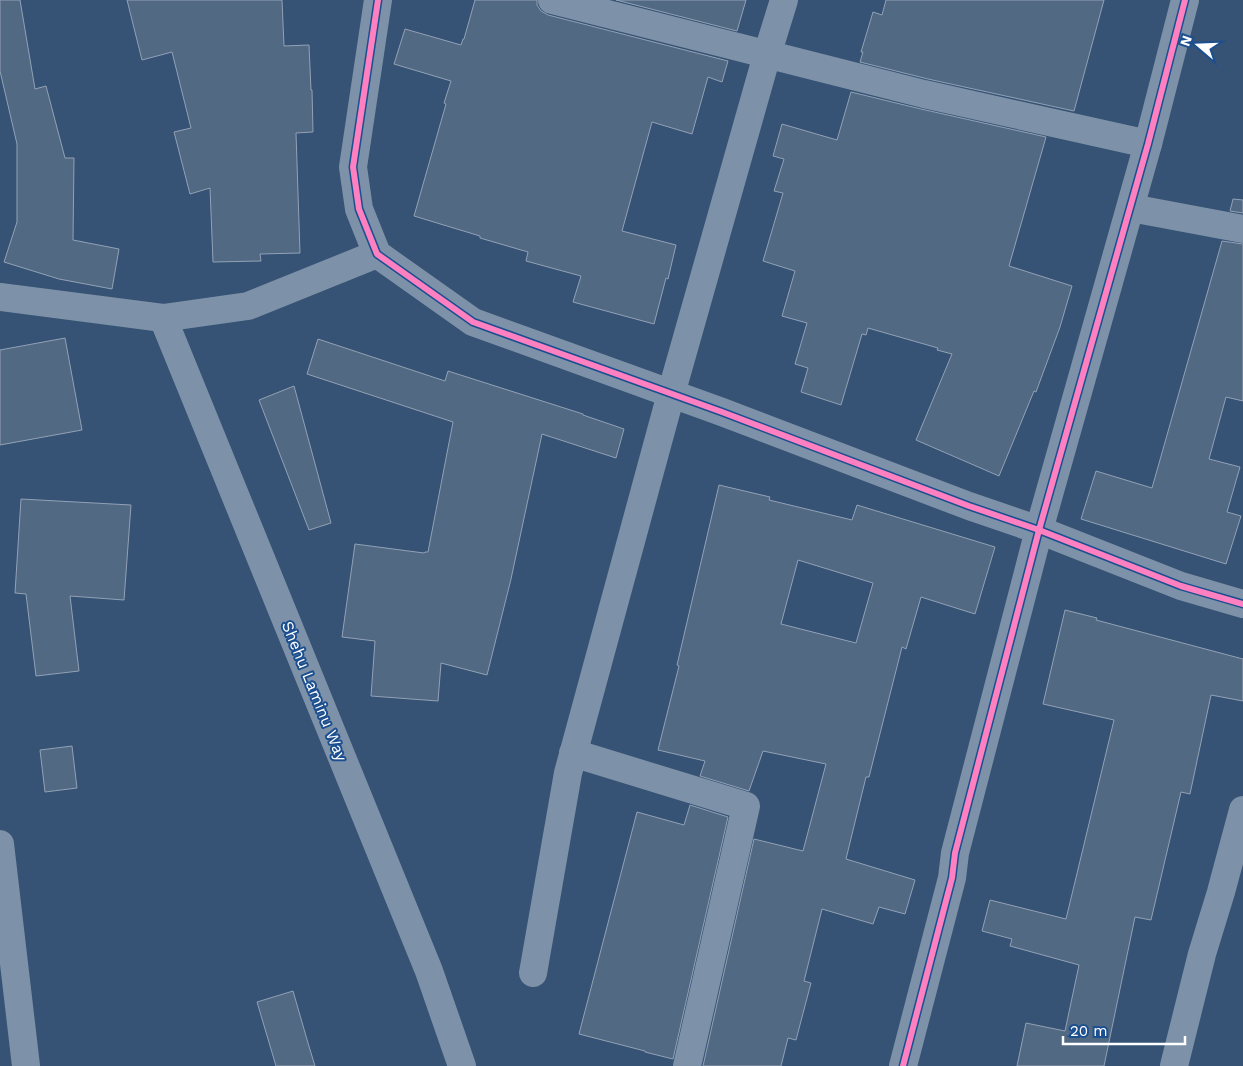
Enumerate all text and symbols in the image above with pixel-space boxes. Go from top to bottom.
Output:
north arrow [1173,20,1223,70]
text: N [1176,33,1195,48]
street label: Shehu Laminu Way [278,618,352,765]
scale bar [1063,1014,1186,1046]
text: 20 m [1070,1022,1108,1040]

